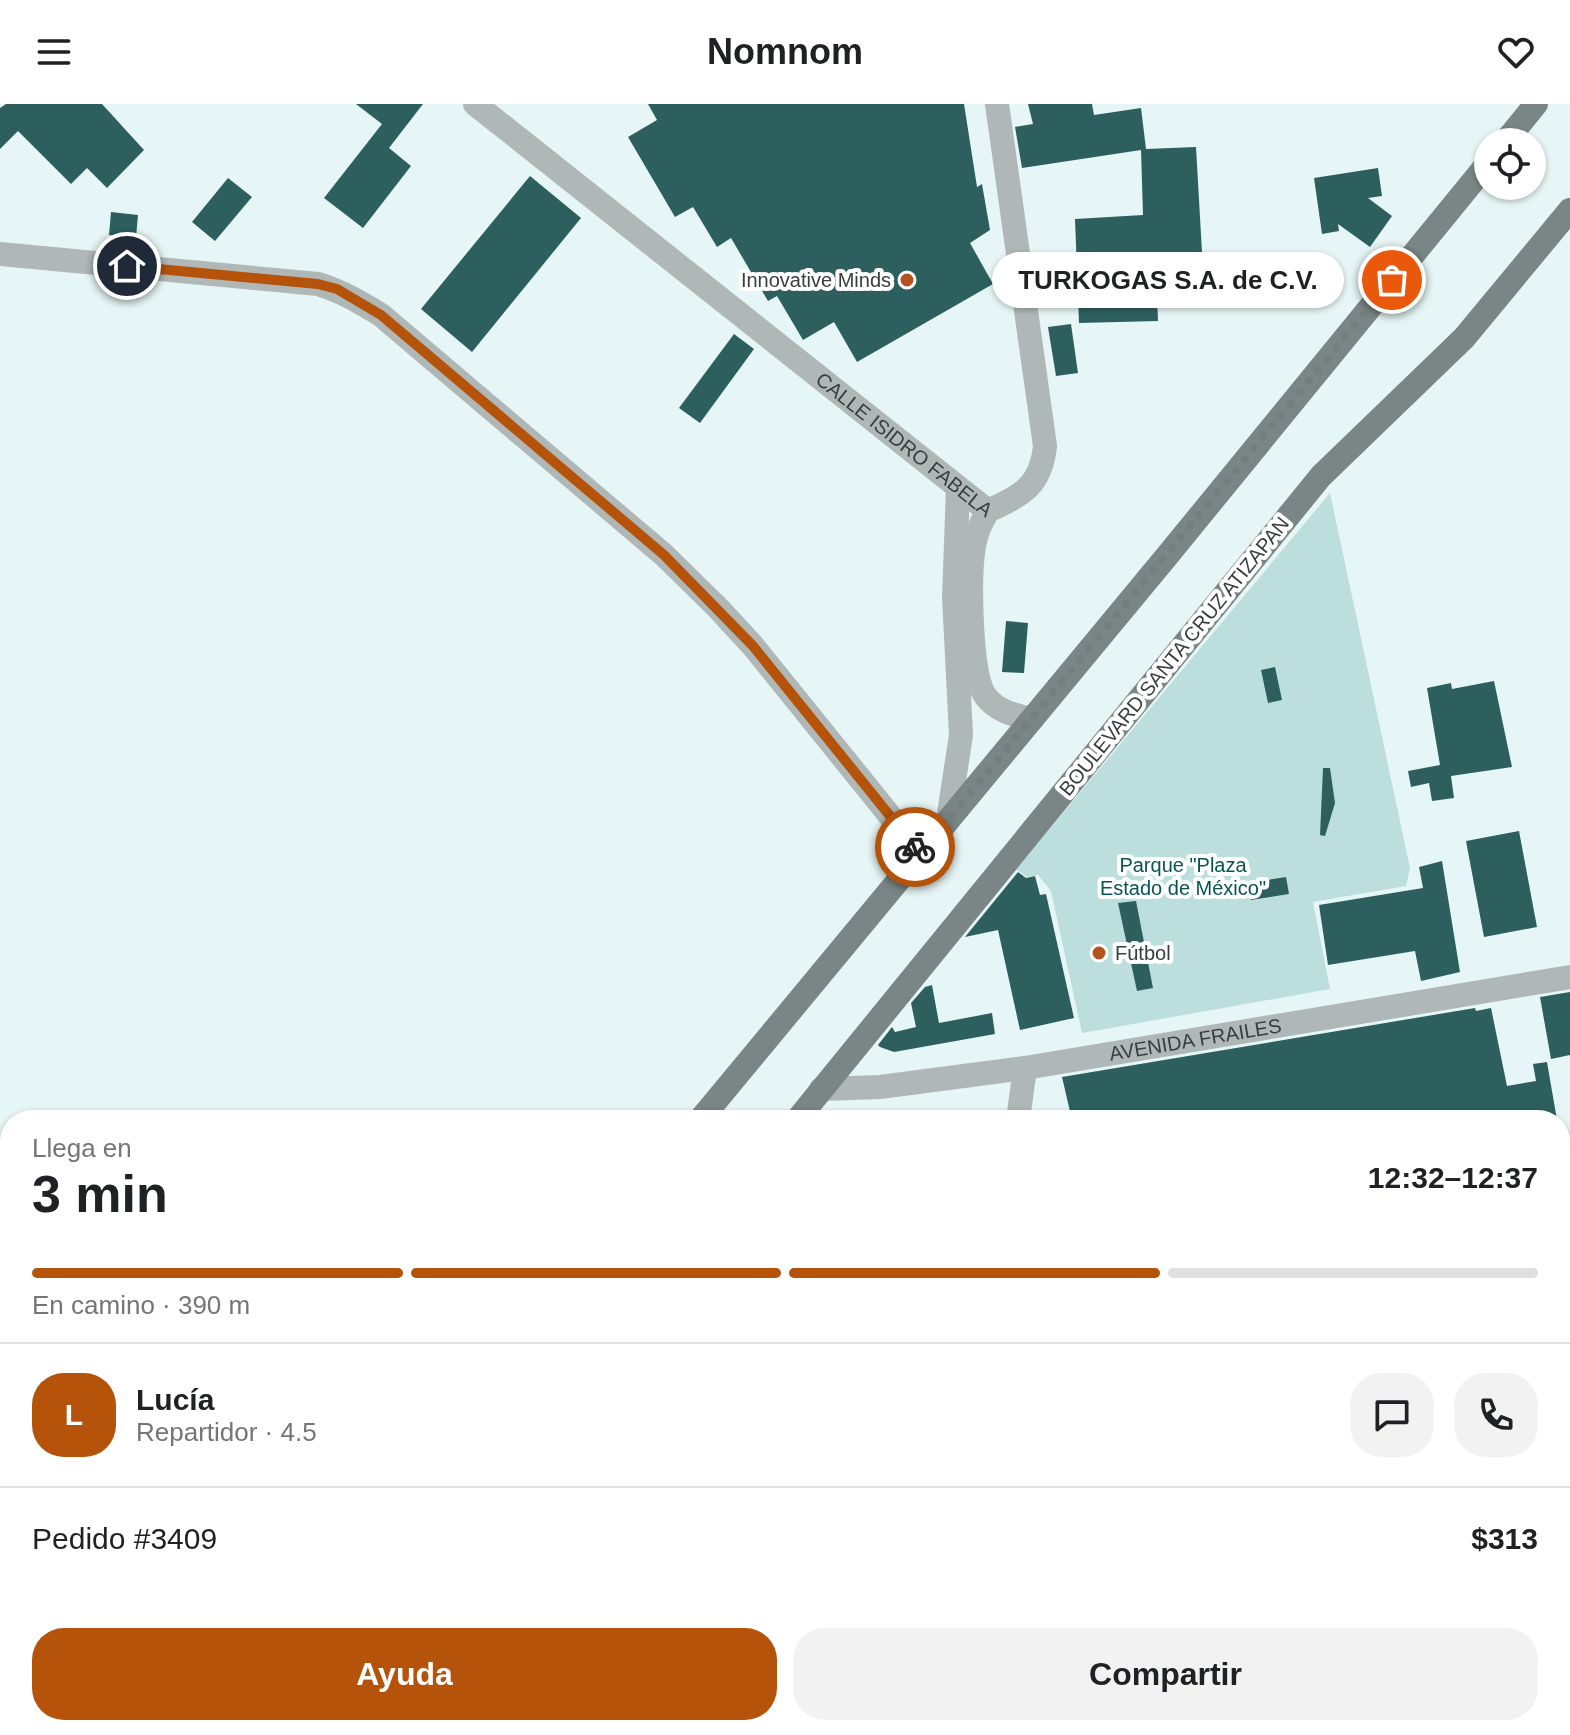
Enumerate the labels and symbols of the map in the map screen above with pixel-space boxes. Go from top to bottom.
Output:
pin [93,232,161,300]
pin [1358,246,1426,314]
callout: TURKOGAS S.A. de C.V. [992,252,1344,308]
place label: Innovative Minds [741,269,891,291]
marker: Innovative Minds [898,271,916,289]
street label: CALLE ISIDRO FABELA [812,368,997,522]
street label: BOULEVARD SANTA CRUZ ATIZAPAN [1055,512,1293,800]
courier [875,807,955,887]
park label: Parque "Plaza Estado de México" [1100,854,1266,899]
place label: Fútbol [1115,942,1171,964]
marker: Fútbol [1090,944,1108,962]
street label: AVENIDA FRAILES [1108,1014,1283,1065]

